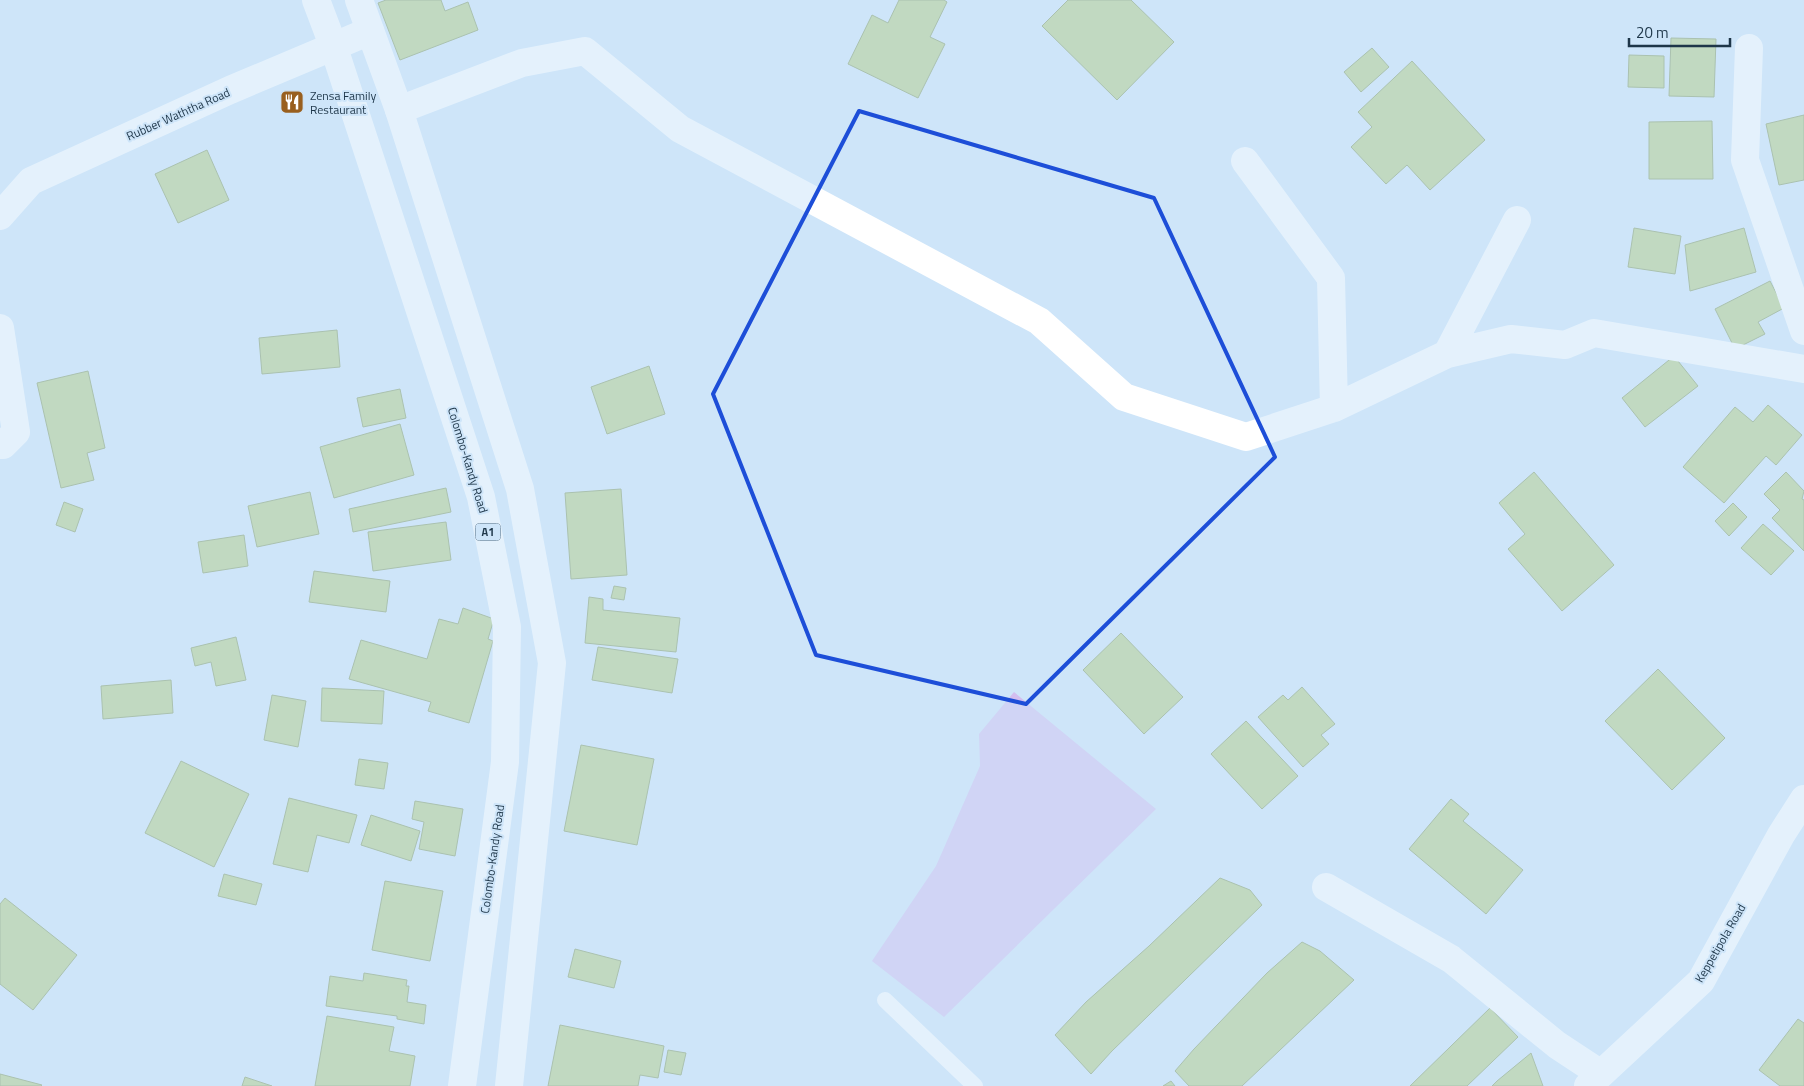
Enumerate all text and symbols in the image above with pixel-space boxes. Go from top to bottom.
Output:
scale bar [1629,15,1730,47]
text: 20 m [1636,21,1669,44]
street label: Rubber Waththa Road [123,83,233,145]
place label: Zensa Family Restaurant [310,86,376,119]
restaurant icon: Zensa Family Restaurant [279,89,305,115]
street label: Colombo-Kandy Road [443,405,493,515]
road number: A1 [476,524,500,540]
street label: Colombo-Kandy Road [475,803,509,915]
street label: Keppetipola Road [1690,900,1750,986]

